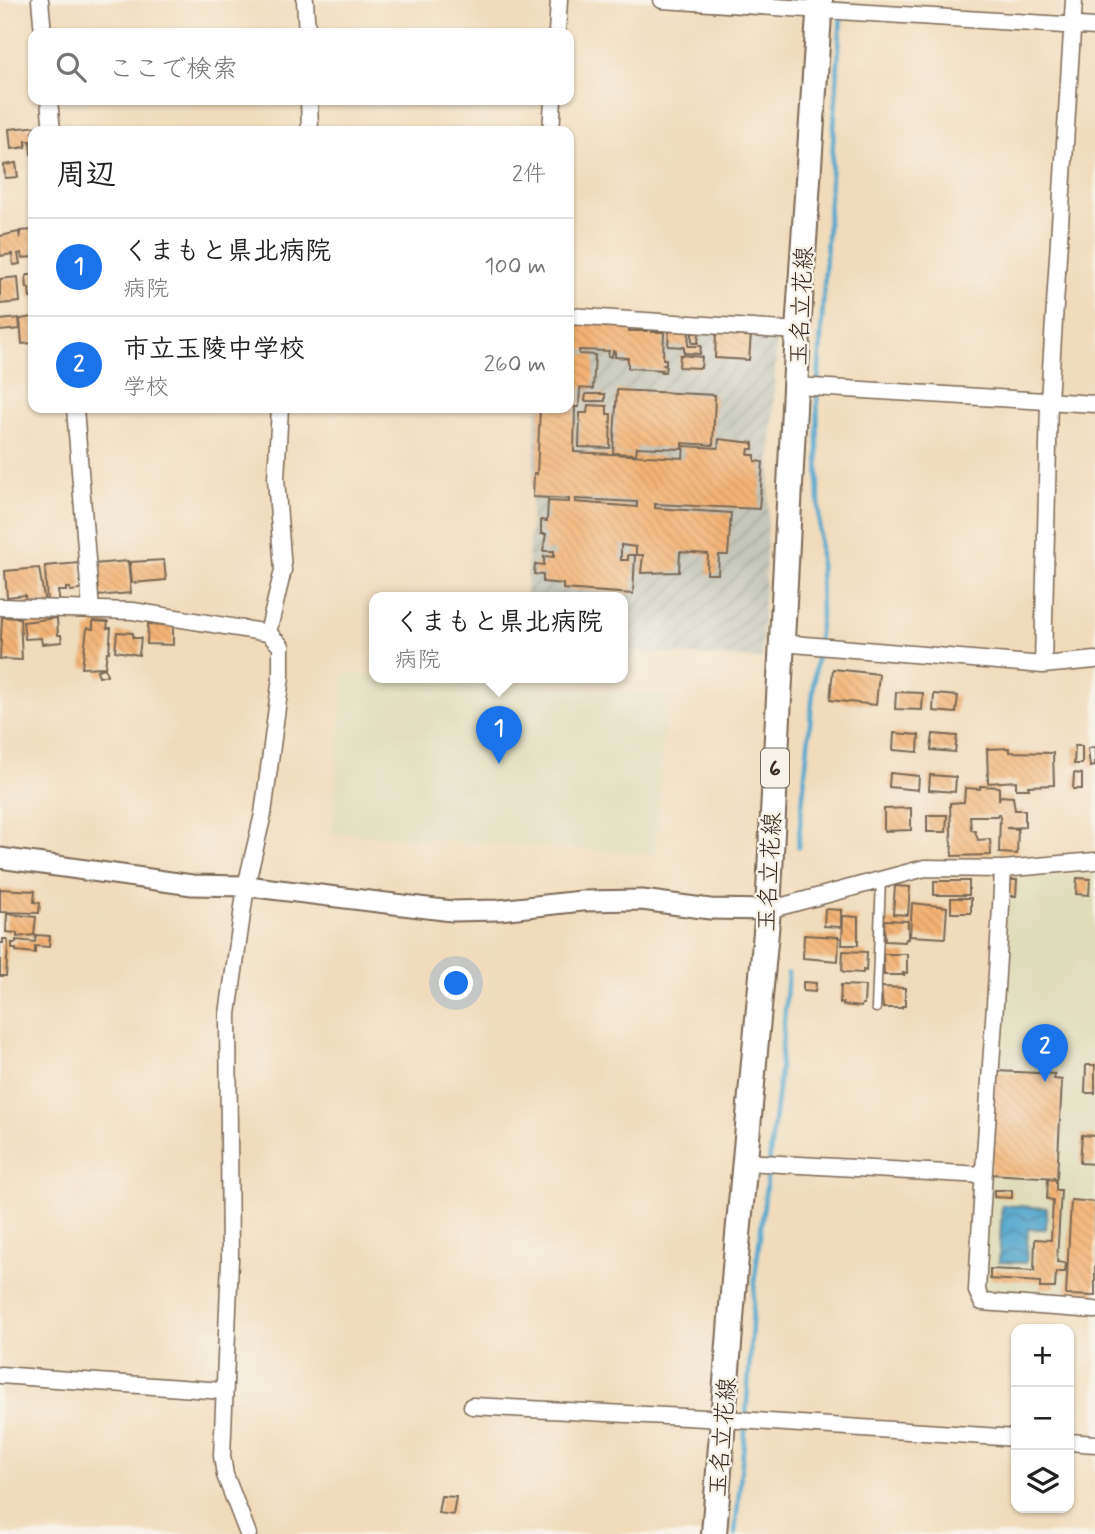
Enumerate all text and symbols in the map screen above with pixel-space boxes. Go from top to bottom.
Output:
search box [28,28,574,105]
icon: search [52,48,90,86]
text: ここで検索 [108,53,238,87]
text: 周辺 [56,156,116,195]
text: 2件 [512,160,546,190]
text: くまもと県北病院 [123,235,331,269]
street label: 玉名立花線 [784,245,821,367]
text: 1 [74,252,84,282]
text: 100 m [484,252,546,282]
text: 病院 [123,275,169,305]
text: 市立玉陵中学校 [123,333,305,367]
text: 2 [73,350,85,380]
text: 260 m [484,350,546,380]
text: 学校 [123,373,169,403]
popup [369,592,628,683]
text: くまもと県北病院 [394,606,603,640]
text: 病院 [394,646,440,676]
pin: 1 [476,706,522,764]
road number: 6 [761,748,789,788]
street label: 玉名立花線 [752,811,789,933]
your location [439,966,473,1000]
pin: 2 [1022,1024,1068,1082]
map controls [1011,1324,1074,1513]
button: + [1011,1324,1074,1387]
street label: 玉名立花線 [703,1376,744,1498]
button: − [1011,1387,1074,1450]
button: layers [1011,1450,1074,1513]

